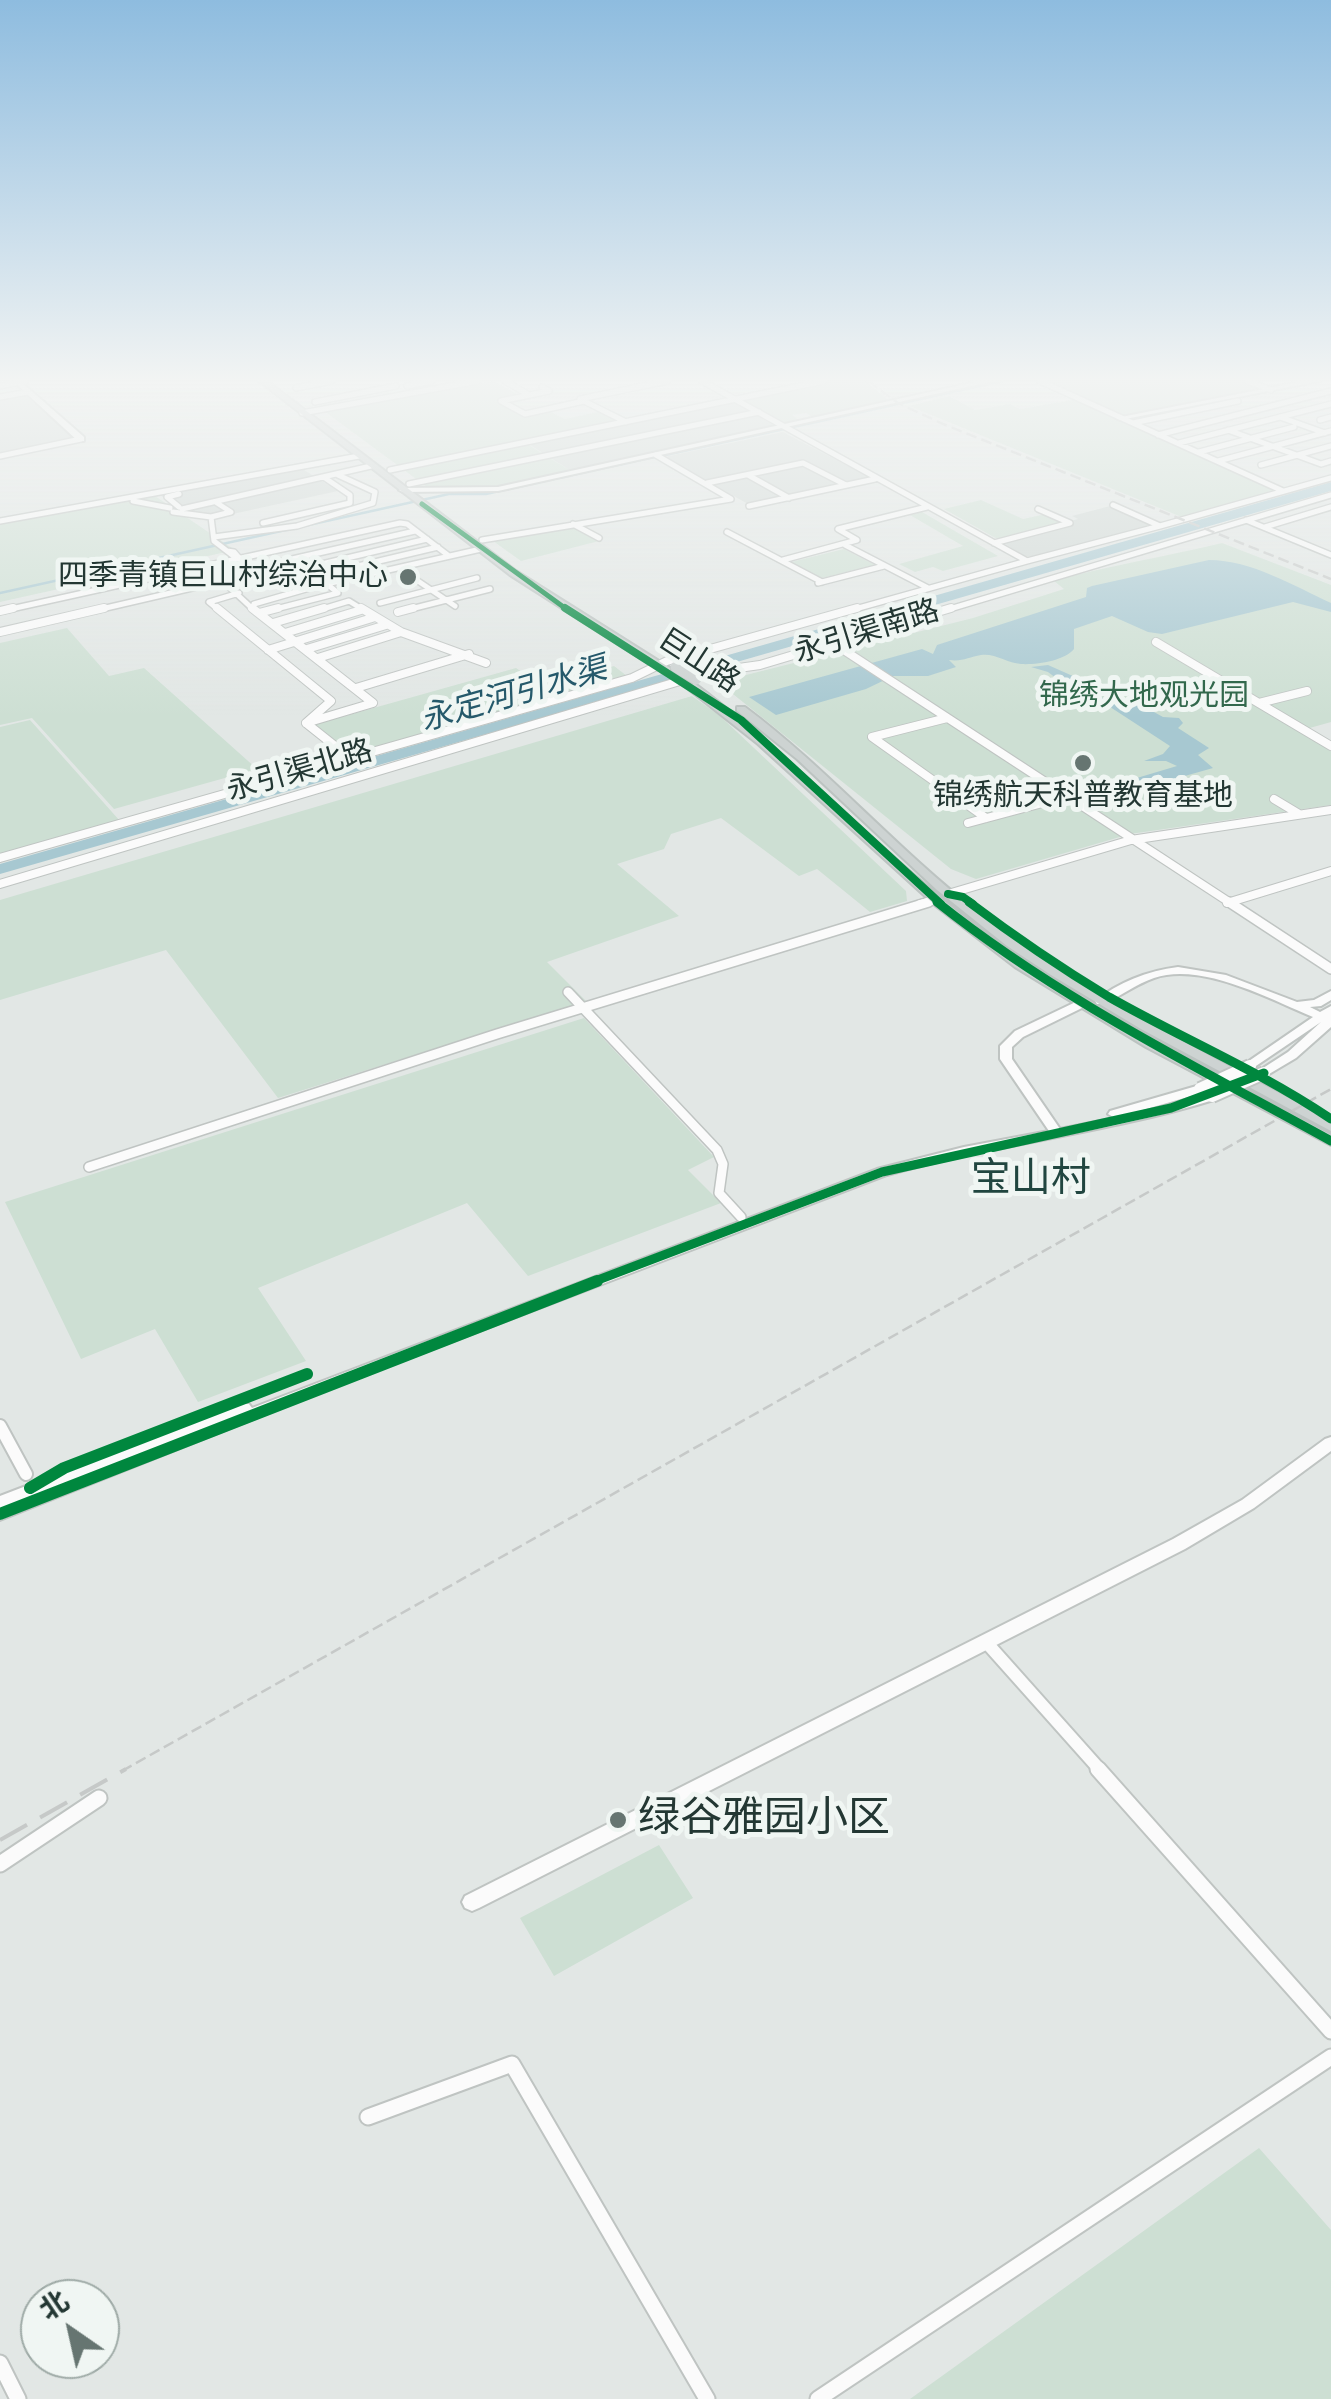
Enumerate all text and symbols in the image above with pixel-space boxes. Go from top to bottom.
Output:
place label: 四季青镇巨山村综治中心 [58,559,388,595]
marker: 四季青镇巨山村综治中心 [397,566,419,588]
street label: 永引渠南路 [790,594,944,672]
street label: 巨山路 [650,622,746,702]
water label: 永定河引水渠 [416,651,612,741]
park label: 锦绣大地观光园 [1039,679,1249,715]
street label: 永引渠北路 [223,734,377,810]
marker: 锦绣航天科普教育基地 [1072,752,1094,774]
place label: 锦绣航天科普教育基地 [933,779,1233,815]
district label: 宝山村 [971,1157,1091,1205]
place label: 绿谷雅园小区 [638,1795,890,1845]
marker: 绿谷雅园小区 [607,1809,629,1831]
north arrow [20,2279,120,2379]
text: 北 [32,2281,77,2329]

